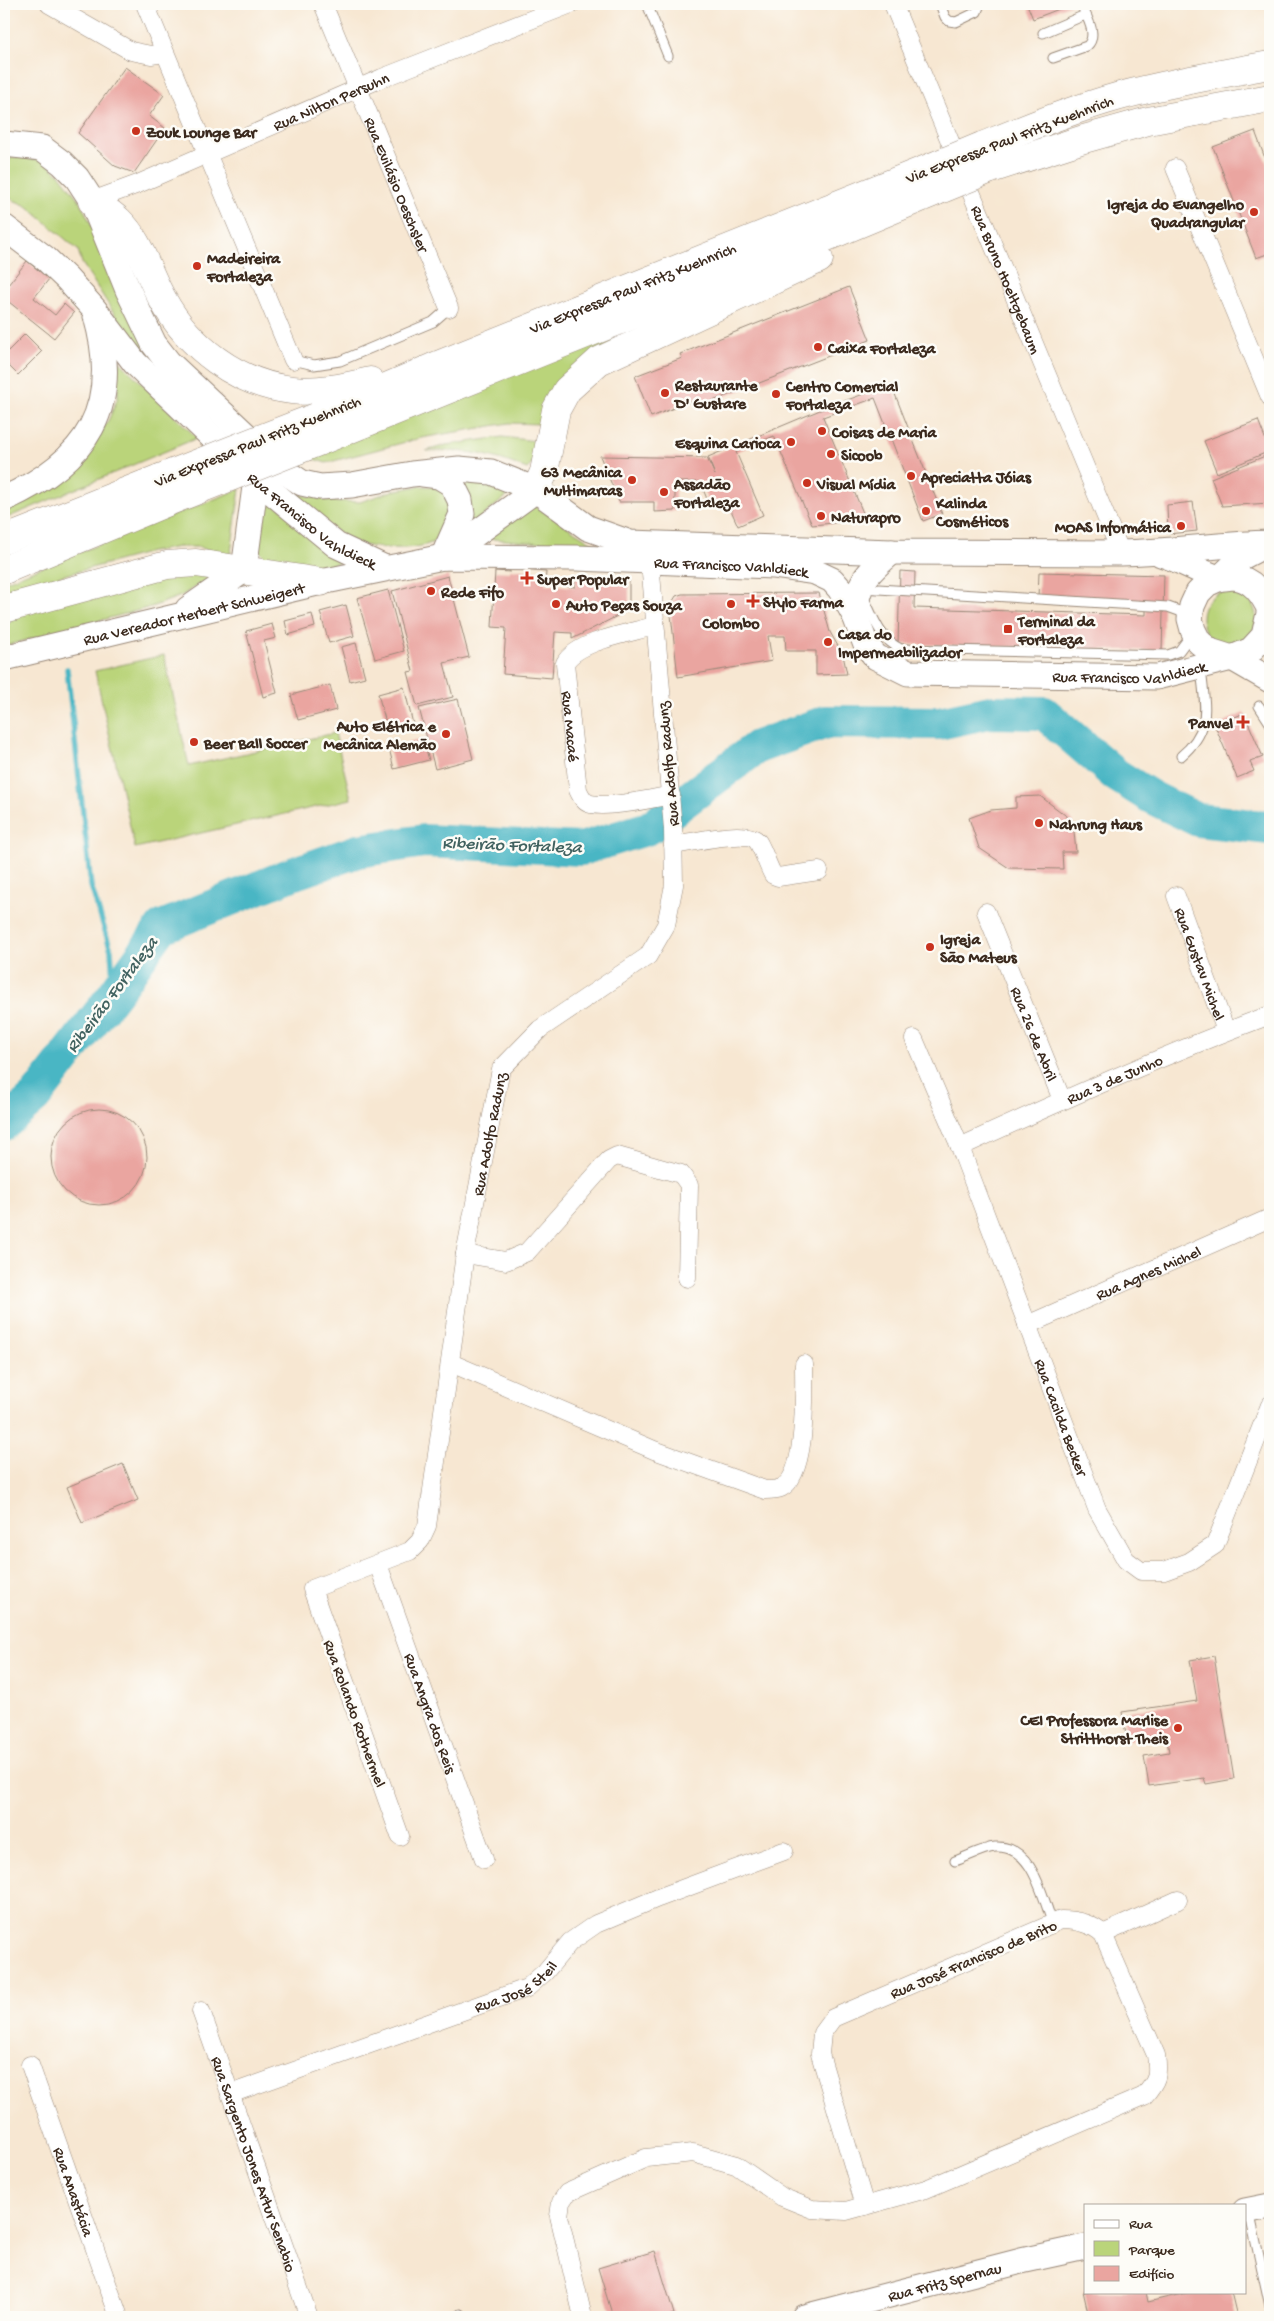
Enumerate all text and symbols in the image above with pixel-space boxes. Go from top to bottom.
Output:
street label: Rua Nilton Persuhn [271,70,393,137]
street label: Via Expressa Paul Fritz Kuehnrich [903,93,1117,190]
street label: Rua Evilásio Oeschsler [358,115,431,257]
marker: Zouk Lounge Bar [130,125,142,137]
place label: Zouk Lounge Bar [146,125,259,144]
place label: Igreja do Evangelho Quadrangular [1107,197,1246,234]
street label: Rua Bruno Hoeltgebaum [965,203,1044,358]
marker: Igreja do Evangelho Quadrangular [1248,206,1260,218]
street label: Via Expressa Paul Fritz Kuehnrich [527,240,740,341]
place label: Madeireira Fortaleza [206,251,281,288]
marker: Madeireira Fortaleza [191,260,203,272]
marker: Caixa Fortaleza [812,341,824,353]
place label: Caixa Fortaleza [827,341,937,360]
place label: Restaurante D' Gustare [673,378,758,415]
place label: Centro Comercial Fortaleza [785,379,899,416]
marker: Restaurante D' Gustare [659,387,671,399]
marker: Centro Comercial Fortaleza [770,388,782,400]
street label: Via Expressa Paul Fritz Kuehnrich [151,393,365,494]
marker: Coisas de Maria [816,425,828,437]
place label: Coisas de Maria [831,425,937,444]
place label: Esquina Carioca [675,436,782,455]
marker: Esquina Carioca [785,436,797,448]
marker: Sicoob [825,448,837,460]
place label: Sicoob [841,448,883,467]
place label: G3 Mecânica Multimarcas [541,465,623,502]
street label: Rua Francisco Vahldieck [242,470,380,576]
marker: Apreciatta Jóias [905,470,917,482]
place label: Apreciatta Jóias [920,470,1032,489]
marker: G3 Mecânica Multimarcas [626,474,638,486]
place label: Assadão Fortaleza [673,477,740,514]
marker: Visual Mídia [801,477,813,489]
place label: Visual Mídia [816,477,896,496]
marker: Assadão Fortaleza [658,486,670,498]
place label: Kalinda Cosméticos [935,496,1009,533]
marker: Kalinda Cosméticos [920,505,932,517]
marker: Naturapro [815,510,827,522]
place label: Naturapro [831,510,901,529]
place label: MOAS Informática [1055,519,1172,539]
marker: MOAS Informática [1175,520,1187,532]
street label: Rua Francisco Vahldieck [653,555,811,584]
marker: Super Popular [521,572,533,584]
place label: Super Popular [537,572,630,591]
street label: Rua Vereador Herbert Schweigert [82,580,308,652]
place label: Rede Fifo [440,584,505,604]
marker: Rede Fifo [425,585,437,597]
marker: Stylo Farma [747,595,759,607]
place label: Stylo Farma [763,595,845,614]
marker: Auto Peças Souza [550,598,562,610]
place label: Auto Peças Souza [565,598,683,617]
marker: Colombo [725,598,737,610]
place label: Terminal da Fortaleza [1016,614,1096,651]
place label: Colombo [702,616,760,635]
marker: Terminal da Fortaleza [1002,623,1014,635]
place label: Casa do Impermeabilizador [837,627,964,664]
marker: Casa do Impermeabilizador [822,636,834,648]
street label: Rua Francisco Vahldieck [1052,658,1211,690]
street label: Rua Macaé [555,690,581,764]
street label: Rua Adolfo Radunz [655,700,685,827]
place label: Panvel [1188,716,1233,735]
marker: Panvel [1237,716,1249,728]
place label: Auto Elétrica e Mecânica Alemão [323,719,437,756]
marker: Auto Elétrica e Mecânica Alemão [440,728,452,740]
marker: Beer Ball Soccer [188,736,200,748]
place label: Beer Ball Soccer [203,736,309,755]
marker: Nahrung Haus [1033,817,1045,829]
place label: Nahrung Haus [1049,817,1143,836]
water label: Ribeirão Fortaleza [442,834,583,859]
street label: Rua Gustav Michel [1168,906,1227,1024]
place label: Igreja São Mateus [940,932,1018,969]
water label: Ribeirão Fortaleza [63,933,164,1058]
marker: Igreja São Mateus [924,941,936,953]
street label: Rua 26 de Abril [1004,985,1059,1085]
street label: Rua 3 de Junho [1065,1052,1166,1110]
street label: Rua Adolfo Radunz [471,1070,513,1198]
street label: Rua Agnes Michel [1094,1244,1205,1306]
street label: Rua Cacilda Becker [1028,1357,1090,1481]
street label: Rua Rolando Rothermel [317,1638,388,1791]
street label: Rua Angra dos Reis [398,1651,459,1778]
place label: CEI Professora Marlise Stritthorst Theis [1020,1712,1169,1750]
marker: CEI Professora Marlise Stritthorst Theis [1172,1722,1184,1734]
street label: Rua José Francisco de Brito [888,1917,1061,2005]
street label: Rua José Steil [473,1958,563,2019]
street label: Rua Sargento Jones Artur Senabio [205,2054,298,2275]
street label: Rua Anastácia [47,2145,96,2241]
legend [1084,2204,1246,2294]
text: Rua [1129,2216,1153,2234]
text: Parque [1128,2242,1175,2260]
street label: Rua Fritz Spernau [886,2260,1005,2308]
text: Edifício [1129,2266,1175,2284]

